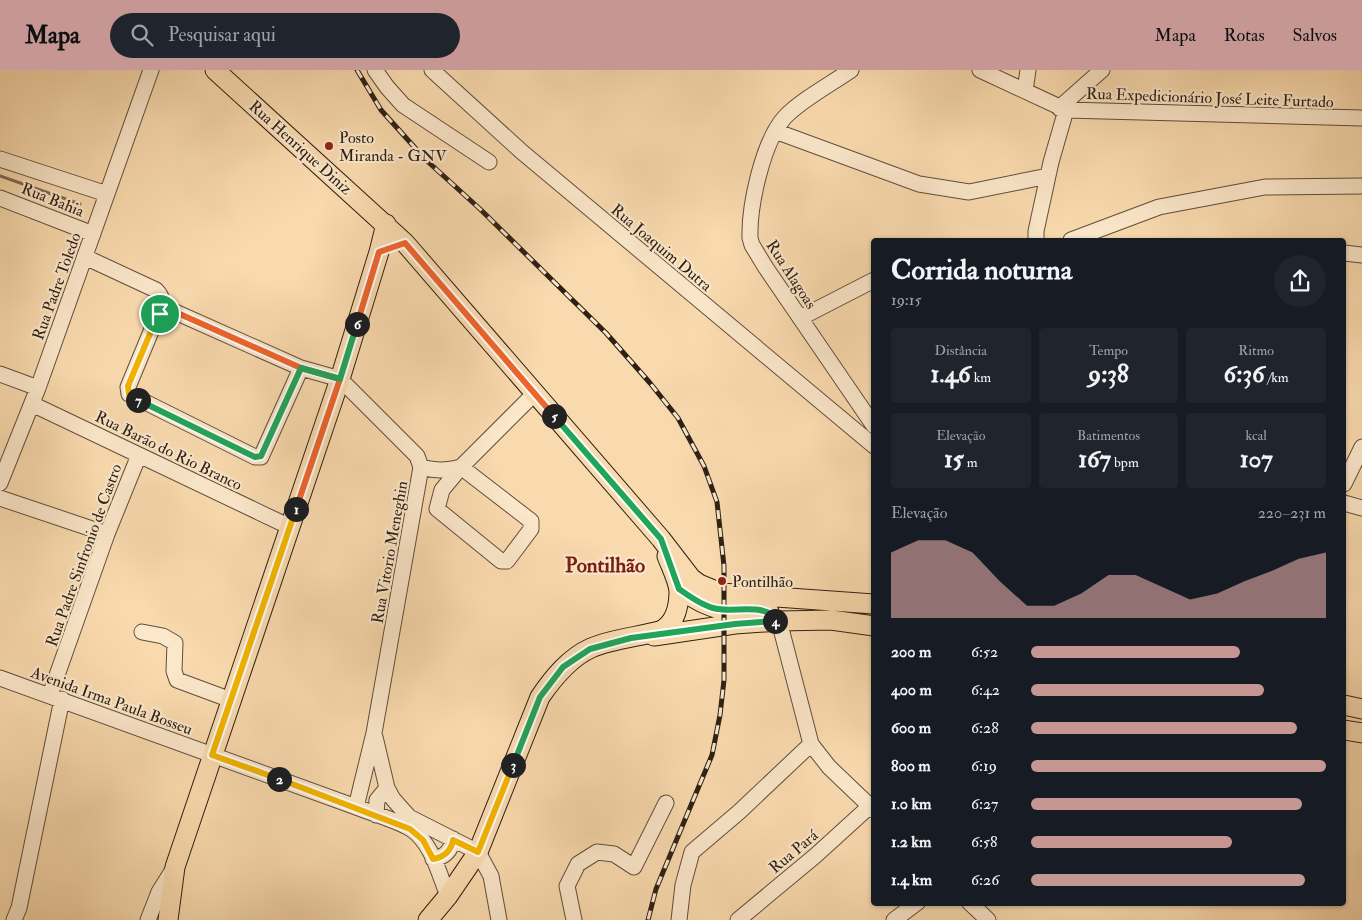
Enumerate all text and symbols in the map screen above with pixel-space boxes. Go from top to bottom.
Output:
search box [110,13,460,58]
text: Mapa [25,20,80,51]
icon: search [128,21,156,49]
text: Pesquisar aqui [168,23,276,47]
text: Mapa [1155,24,1196,47]
text: Rotas [1224,24,1265,47]
text: Salvos [1293,24,1337,47]
street label: Rua Expedicionário José Leite Furtado [1086,84,1334,113]
street label: Rua Henrique Diniz [245,96,356,199]
place label: Posto Miranda - GNV [339,128,447,166]
marker: Posto Miranda - GNV [323,140,335,152]
street label: Rua Bahia [18,178,87,222]
street label: Rua Joaquim Dutra [606,200,716,297]
street label: Rua Padre Toledo [28,230,86,343]
street label: Rua Alagoas [762,236,821,313]
text: Corrida noturna [891,253,1072,288]
button: share [1274,255,1326,307]
text: 19:15 [891,290,922,310]
pin [139,293,181,335]
icon: arrive [146,300,174,328]
pin: 6 [344,312,370,336]
text: 6 [354,316,361,333]
text: Distância [935,342,987,359]
text: Tempo [1089,342,1128,359]
text: Ritmo [1238,342,1274,359]
text: 1.46 [930,359,971,390]
text: 9:38 [1088,359,1129,390]
text: 6:36 [1224,359,1265,390]
text: km [971,369,991,386]
text: /km [1265,369,1289,386]
pin: 7 [126,388,150,412]
text: 7 [135,392,142,409]
pin: 5 [542,404,566,428]
street label: Rua Barão do Rio Branco [92,407,246,495]
text: 5 [551,408,558,425]
text: Elevação [936,427,986,444]
text: Batimentos [1077,427,1140,444]
text: kcal [1245,427,1267,444]
text: 15 [944,444,964,475]
text: 167 [1078,444,1111,475]
text: 107 [1240,444,1273,475]
text: m [964,454,978,471]
text: bpm [1111,454,1139,471]
street label: Rua Padre Sinfronio de Castro [42,461,126,649]
street label: Rua Vitorio Meneghin [368,479,412,625]
pin: 1 [284,496,308,522]
text: 1 [294,501,299,518]
text: Elevação [891,503,947,523]
text: 220–231 m [1258,503,1326,523]
district label: Pontilhão [565,552,645,579]
place label: Pontilhão [732,572,793,592]
marker: Pontilhão [716,575,728,587]
pin: 4 [762,608,788,634]
text: 4 [772,613,779,630]
text: 200 m [891,642,931,662]
text: 6:52 [971,642,998,662]
street label: Avenida Irma Paula Bosseu [27,662,195,739]
text: 400 m [891,680,932,700]
text: 6:42 [971,680,1000,700]
text: 600 m [891,718,931,738]
text: 6:28 [971,718,999,738]
pin: 3 [500,752,526,778]
text: 800 m [891,756,931,776]
text: 6:19 [971,756,997,776]
text: 3 [511,757,516,774]
pin: 2 [266,766,292,792]
text: 2 [276,771,283,788]
text: 1.0 km [891,794,931,814]
text: 6:27 [971,794,998,814]
street label: Rua Pará [765,825,822,878]
text: 1.2 km [891,832,931,852]
text: 6:58 [971,832,998,852]
text: 1.4 km [891,870,932,890]
text: 6:26 [971,870,999,890]

